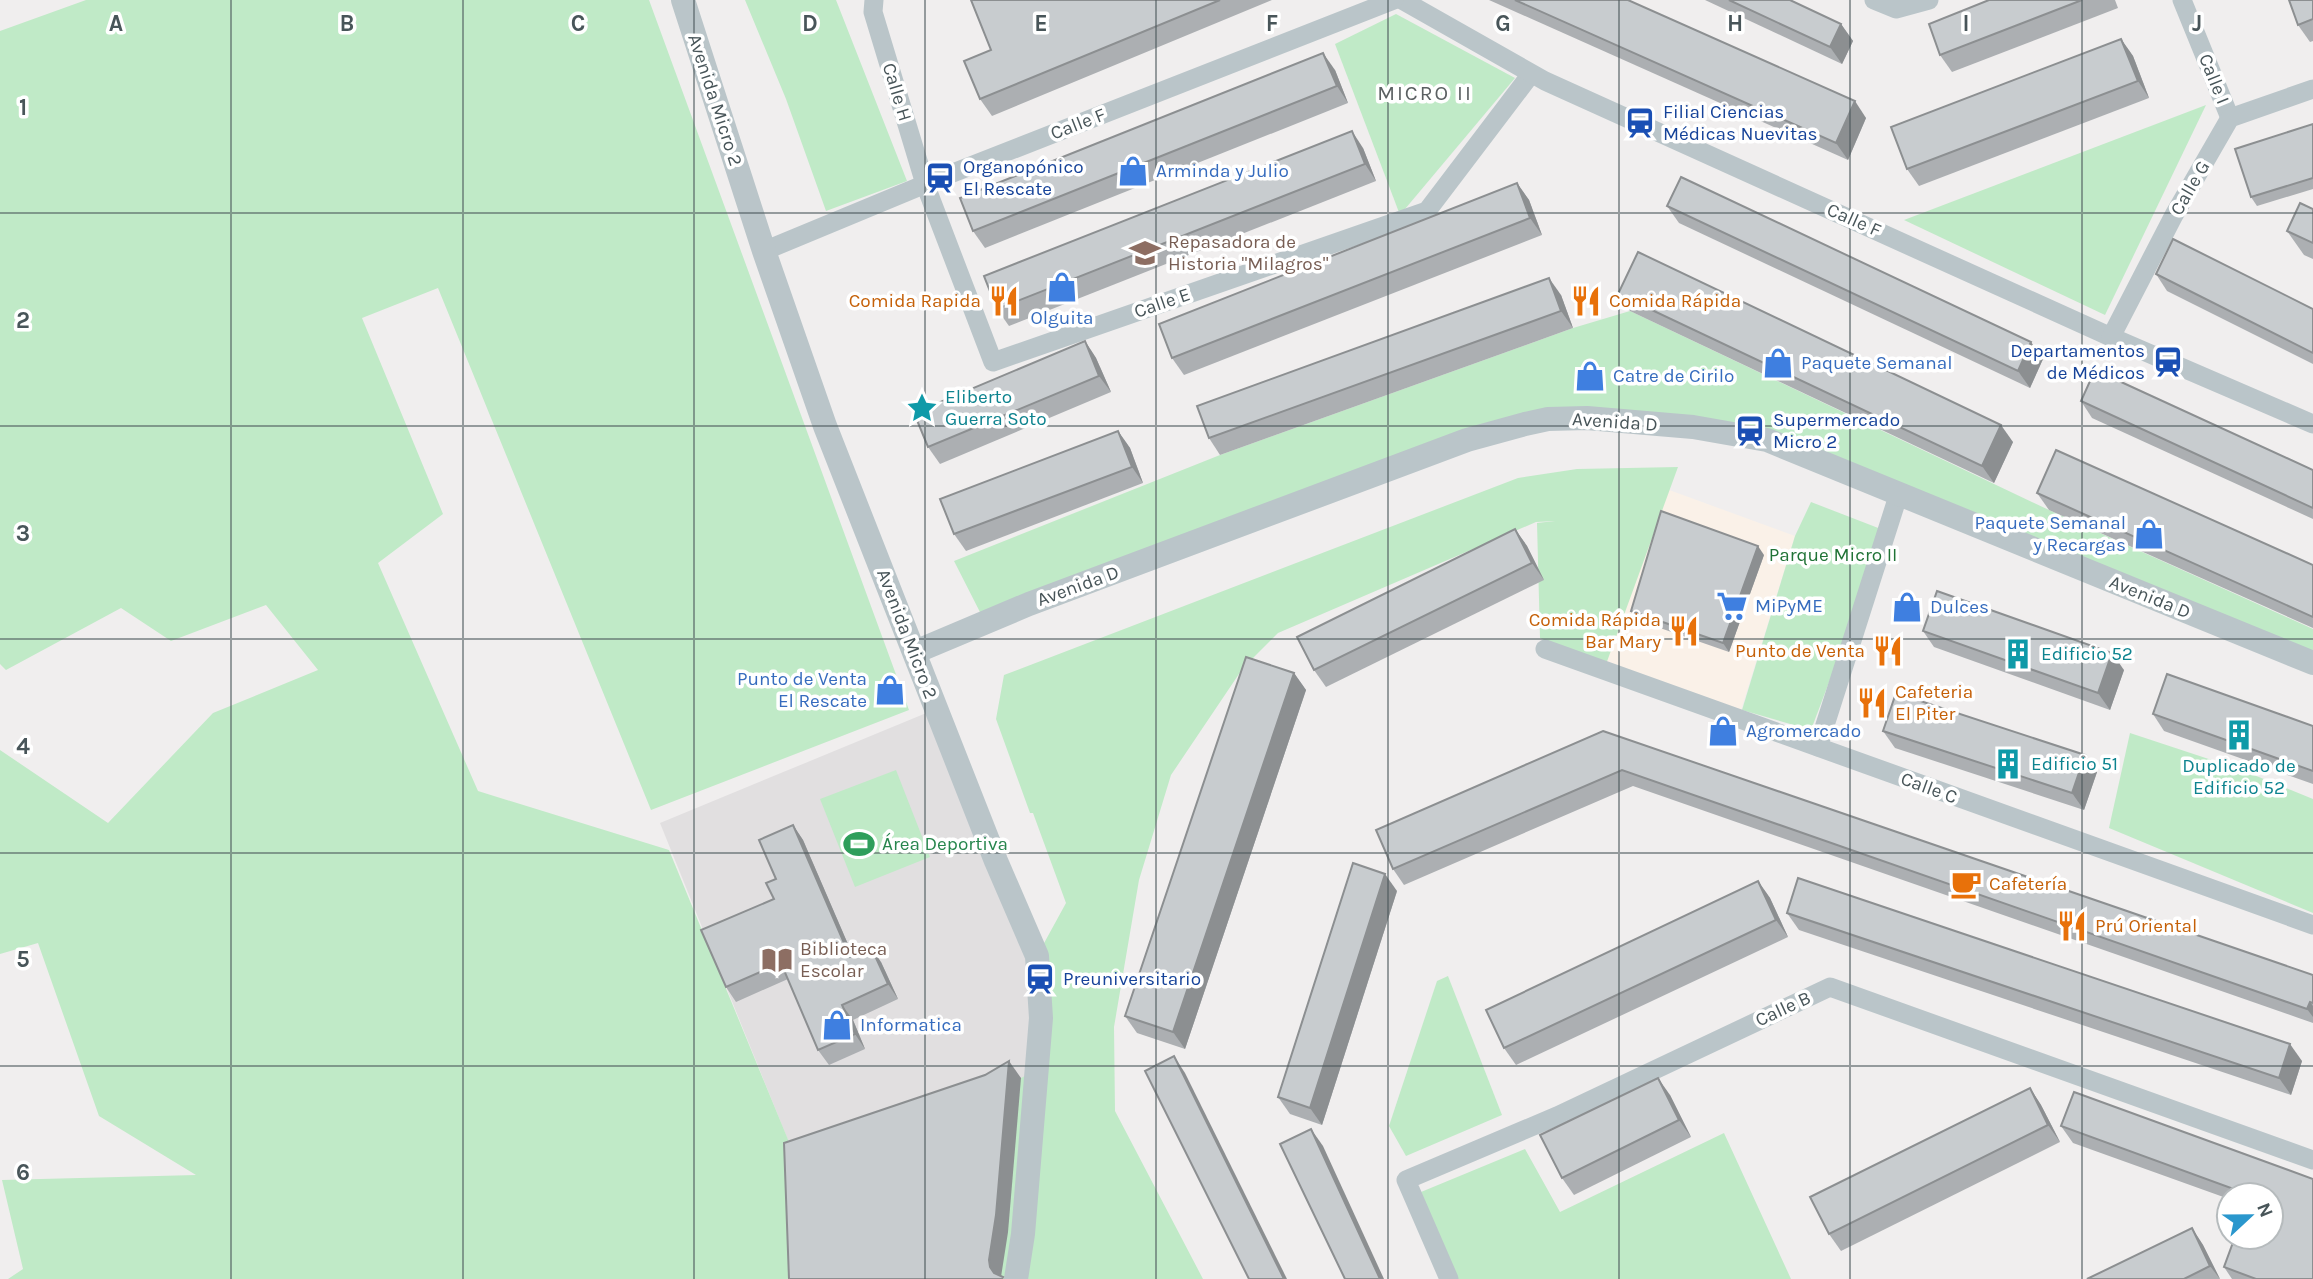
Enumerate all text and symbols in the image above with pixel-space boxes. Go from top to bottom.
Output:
text: A [109,10,123,37]
text: B [340,10,354,37]
text: C [571,10,585,37]
text: D [802,10,818,37]
text: E [1034,10,1048,37]
text: F [1266,10,1278,37]
text: G [1495,10,1511,37]
text: H [1727,10,1743,37]
text: I [1962,10,1970,37]
text: J [2192,10,2202,37]
street label: Avenida Micro 2 [683,31,747,169]
street label: Calle I [2194,51,2234,107]
street label: Calle H [878,60,916,124]
district label: MICRO II [1377,81,1473,105]
text: 1 [19,94,27,121]
place label: Filial Ciencias Médicas Nuevitas [1663,101,1818,145]
street label: Calle F [1047,104,1109,144]
station icon: Filial Ciencias Médicas Nuevitas [1623,106,1657,140]
shop icon: Arminda y Julio [1116,154,1150,188]
place label: Organopónico El Rescate [963,156,1084,200]
street label: Calle G [2166,157,2214,219]
place label: Arminda y Julio [1156,160,1289,182]
station icon: Organopónico El Rescate [923,161,957,195]
street label: Calle F [1823,198,1885,242]
place label: Repasadora de Historia "Milagros" [1168,231,1329,275]
school or university icon: Repasadora de Historia "Milagros" [1128,236,1162,270]
shop icon: Olguita [1045,270,1079,304]
street label: Calle E [1131,283,1193,323]
restaurant icon: Comida Rapida [987,284,1021,318]
restaurant icon: Comida Rápida [1569,284,1603,318]
place label: Comida Rapida [849,290,981,312]
place label: Comida Rápida [1609,290,1741,312]
text: 2 [16,307,30,334]
place label: Olguita [1030,307,1094,329]
place label: Departamentos de Médicos [2010,340,2145,384]
station icon: Departamentos de Médicos [2151,345,2185,379]
shop icon: Paquete Semanal [1761,346,1795,380]
place label: Paquete Semanal [1801,352,1952,374]
shop icon: Catre de Cirilo [1573,359,1607,393]
place label: Catre de Cirilo [1613,365,1734,387]
place label: Eliberto Guerra Soto [945,386,1047,430]
place icon: Eliberto Guerra Soto [905,391,939,425]
street label: Avenida D [1571,408,1659,436]
place label: Supermercado Micro 2 [1773,409,1900,453]
station icon: Supermercado Micro 2 [1733,414,1767,448]
place label: Paquete Semanal y Recargas [1975,512,2126,556]
shop icon: Paquete Semanal y Recargas [2132,517,2166,551]
text: 3 [16,520,30,547]
park label: Parque Micro II [1769,544,1897,566]
street label: Avenida D [1034,561,1122,611]
street label: Avenida Micro 2 [872,566,942,702]
street label: Avenida D [2106,571,2194,623]
supermarket icon: MiPyME [1715,589,1749,623]
shop icon: Dulces [1890,590,1924,624]
place label: MiPyME [1755,595,1823,617]
place label: Dulces [1930,596,1989,618]
place label: Comida Rápida Bar Mary [1529,609,1661,653]
restaurant icon: Comida Rápida Bar Mary [1667,614,1701,648]
restaurant icon: Punto de Venta [1871,634,1905,668]
building icon: Edificio 52 [2001,637,2035,671]
place label: Punto de Venta [1735,640,1865,662]
place label: Edificio 52 [2041,643,2133,665]
place label: Punto de Venta El Rescate [737,668,867,712]
shop icon: Punto de Venta El Rescate [873,673,907,707]
place label: Cafeteria El Piter [1895,681,1973,725]
restaurant icon: Cafeteria El Piter [1855,686,1889,720]
shop icon: Agromercado [1706,714,1740,748]
building icon: Duplicado de Edificio 52 [2222,718,2256,752]
place label: Agromercado [1746,720,1861,742]
text: 4 [16,733,30,760]
building icon: Edificio 51 [1991,747,2025,781]
place label: Edificio 51 [2031,753,2118,775]
place label: Duplicado de Edificio 52 [2182,755,2296,799]
street label: Calle C [1898,768,1960,808]
sports icon: Área Deportiva [842,827,876,861]
place label: Área Deportiva [882,832,1008,855]
cafe icon: Cafetería [1949,867,1983,901]
place label: Cafetería [1989,873,2067,895]
restaurant icon: Prú Oriental [2055,909,2089,943]
place label: Prú Oriental [2095,915,2197,937]
place label: Biblioteca Escolar [800,938,887,982]
library icon: Biblioteca Escolar [760,943,794,977]
text: 5 [16,946,30,973]
station icon: Preuniversitario [1023,962,1057,996]
place label: Preuniversitario [1063,968,1201,990]
street label: Calle B [1752,987,1814,1031]
shop icon: Informatica [820,1008,854,1042]
place label: Informatica [860,1014,962,1036]
text: 6 [16,1159,30,1186]
north arrow [2215,1181,2285,1251]
text: N [2252,1200,2278,1220]

